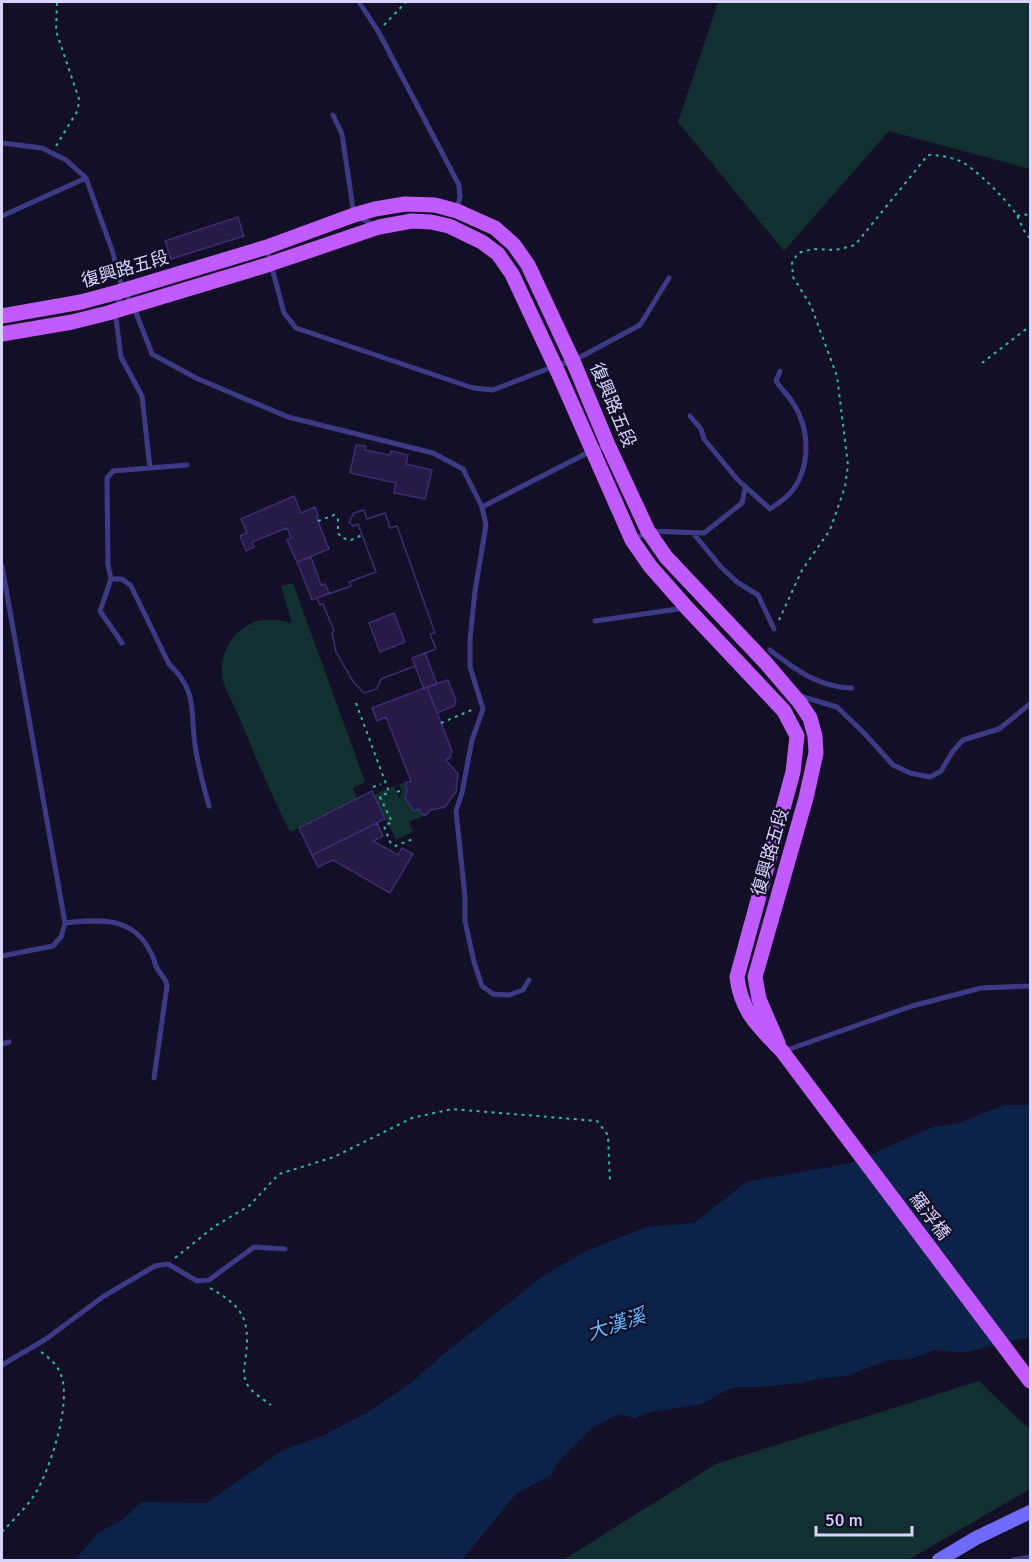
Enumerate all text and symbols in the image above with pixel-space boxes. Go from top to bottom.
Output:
street label: 復興路五段 [79,246,171,292]
street label: 復興路五段 [585,359,641,451]
street label: 復興路五段 [747,806,793,898]
street label: 羅浮橋 [905,1188,955,1244]
water label: 大漢溪 [584,1302,651,1346]
scale bar [816,1499,912,1537]
text: 50 m [825,1509,863,1531]

